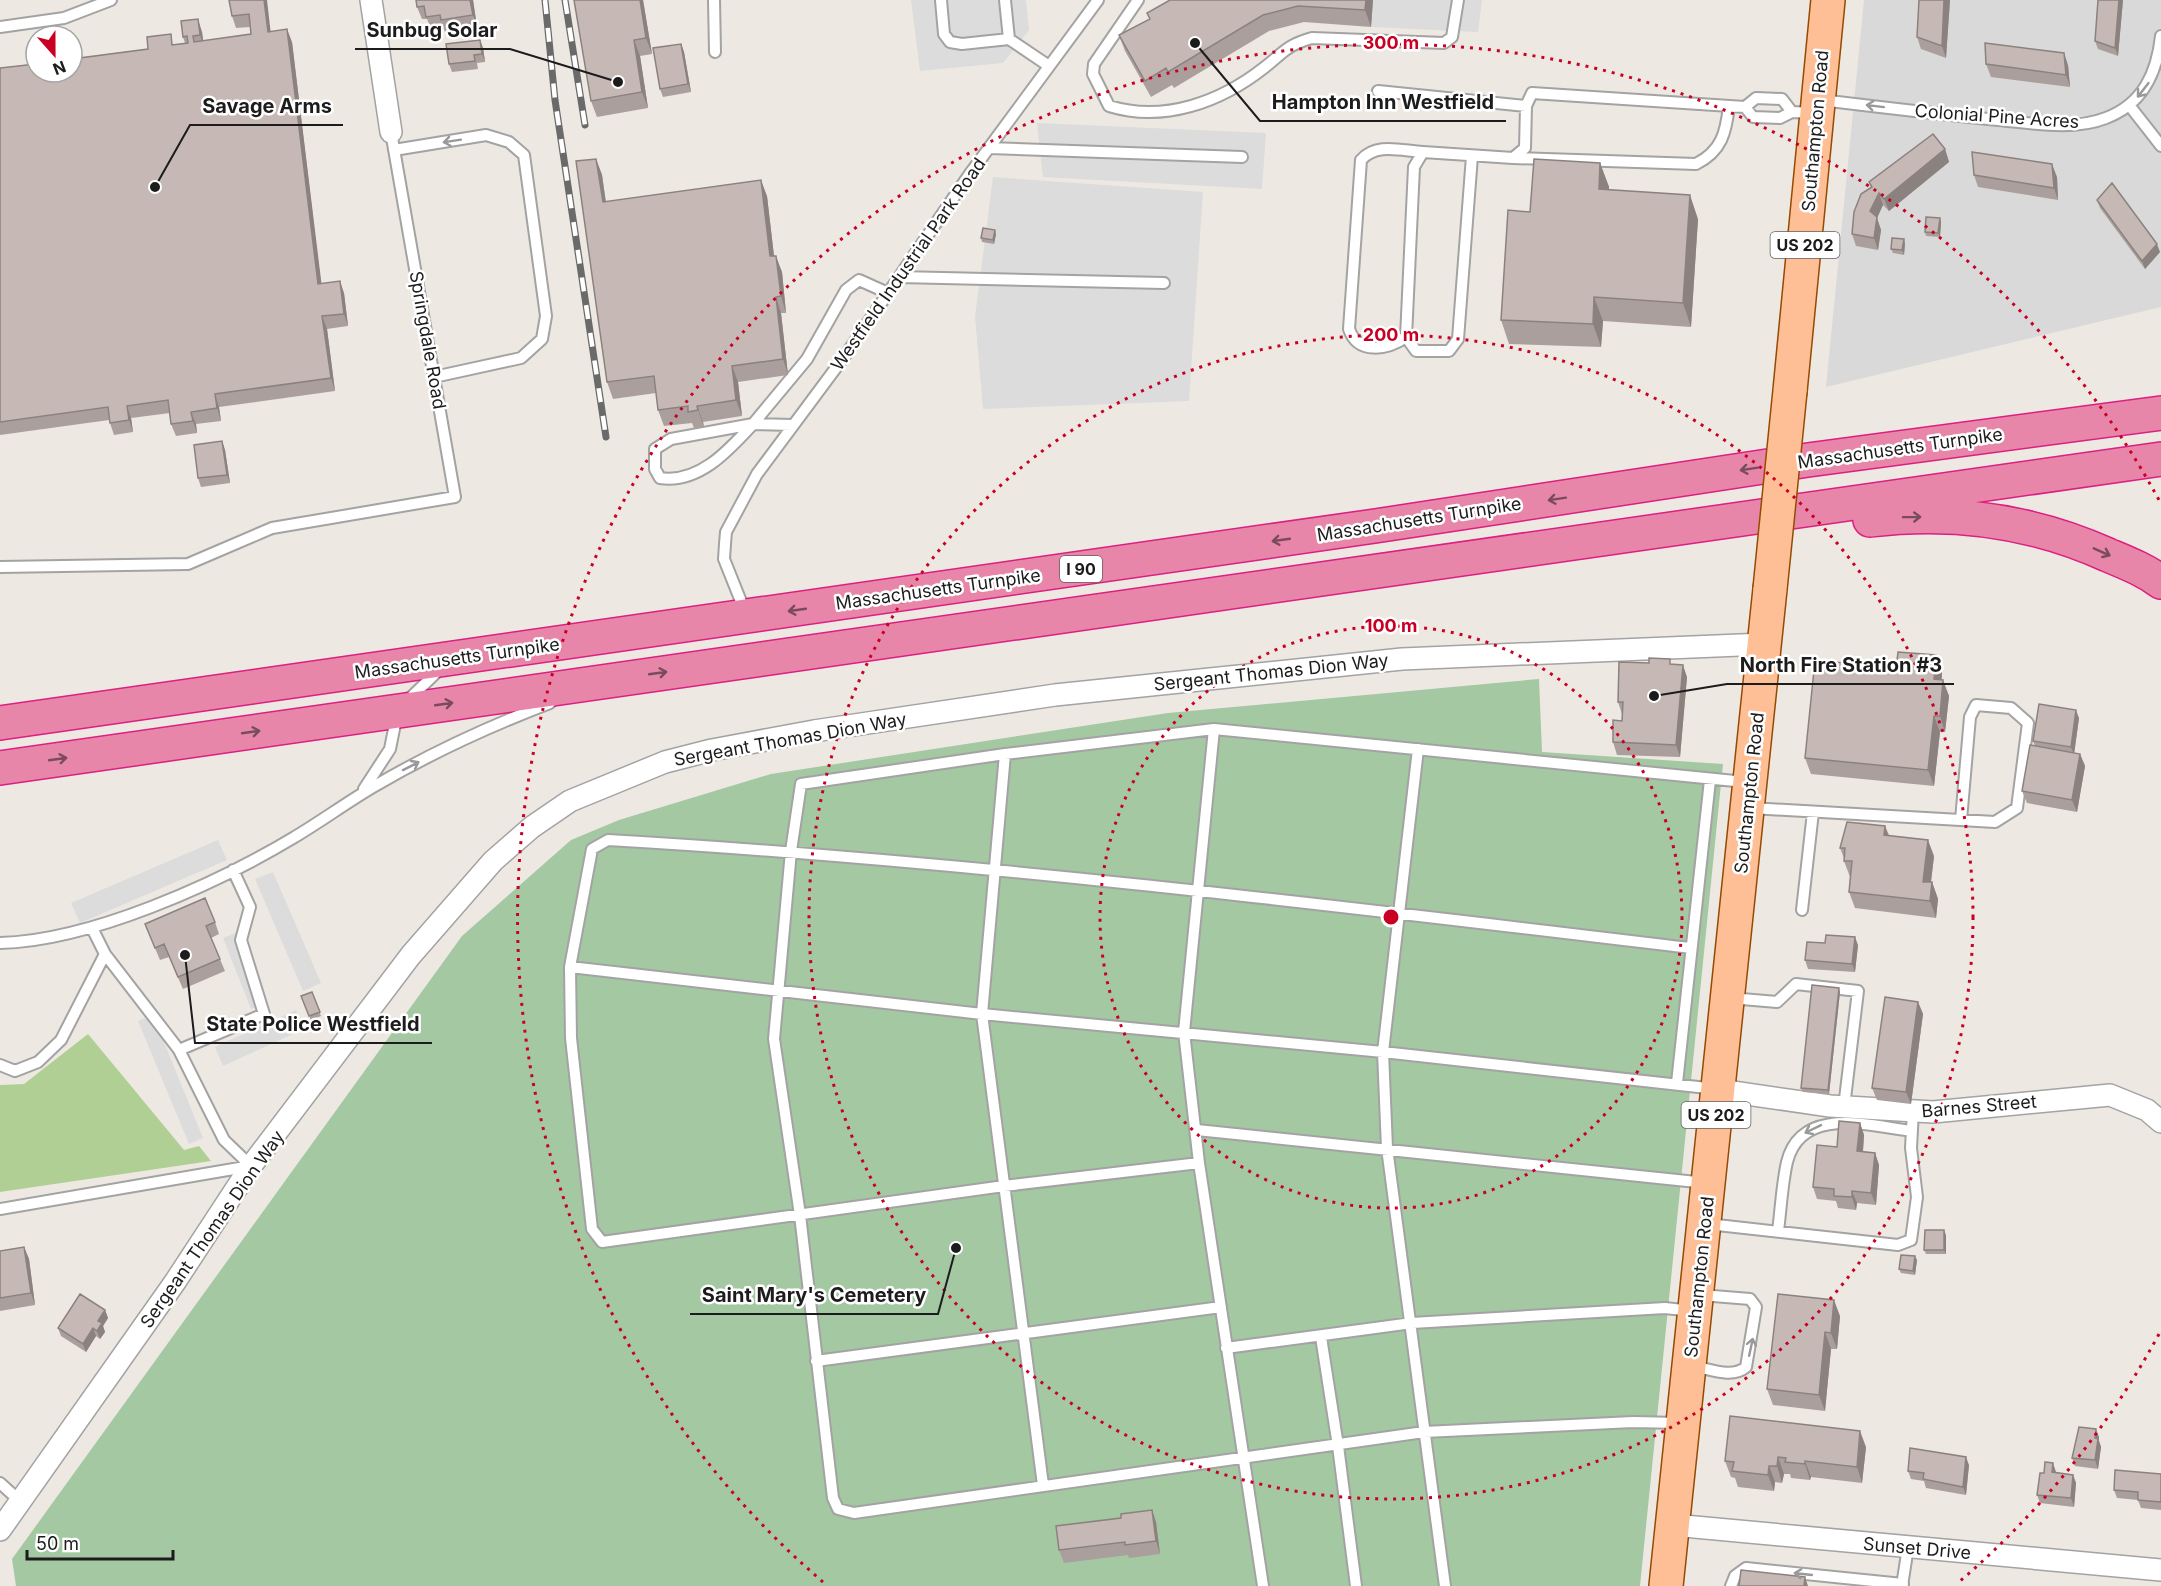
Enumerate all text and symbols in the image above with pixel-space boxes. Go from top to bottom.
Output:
callout: Sunbug Solar [355,11,510,49]
text: Sunbug Solar [367,18,497,42]
north arrow [24,24,84,84]
text: 300 m [1363,32,1419,53]
street label: Southampton Road [1797,49,1833,213]
text: N [50,56,69,80]
one-way arrow [2136,82,2149,98]
callout: Hampton Inn Westfield [1260,83,1506,121]
callout: Savage Arms [190,87,343,125]
text: Hampton Inn Westfield [1272,90,1494,114]
text: Savage Arms [202,94,332,118]
street label: Colonial Pine Acres [1914,100,2080,132]
one-way arrow [1866,101,1886,112]
one-way arrow [442,135,462,146]
street label: Westfield Industrial Park Road [826,154,990,374]
road number: US 202 [1770,232,1840,258]
street label: Springdale Road [405,269,451,411]
text: 200 m [1363,324,1419,345]
street label: Massachusetts Turnpike [1796,423,2004,473]
one-way arrow [1740,464,1760,475]
street label: Massachusetts Turnpike [1315,492,1523,546]
one-way arrow [1547,493,1567,504]
one-way arrow [1901,511,1921,523]
one-way arrow [1271,535,1291,546]
one-way arrow [2092,547,2110,558]
road number: I 90 [1060,556,1102,582]
street label: Massachusetts Turnpike [834,564,1042,614]
one-way arrow [787,604,807,615]
text: 100 m [1365,615,1417,636]
street label: Massachusetts Turnpike [353,633,561,683]
callout: North Fire Station #3 [1727,646,1954,684]
street label: Sergeant Thomas Dion Way [1153,649,1389,695]
text: North Fire Station #3 [1740,653,1942,677]
one-way arrow [647,668,667,679]
one-way arrow [434,699,453,710]
street label: Sergeant Thomas Dion Way [672,708,908,770]
street label: Southampton Road [1730,711,1768,875]
one-way arrow [241,726,260,737]
one-way arrow [48,754,67,765]
one-way arrow [402,760,419,772]
centre of rings [1381,907,1401,927]
callout: State Police Westfield [195,1005,432,1043]
text: State Police Westfield [206,1012,420,1036]
street label: Barnes Street [1921,1091,2038,1121]
road number: US 202 [1682,1102,1750,1128]
one-way arrow [1804,1123,1822,1135]
street label: Sergeant Thomas Dion Way [136,1126,288,1332]
street label: Southampton Road [1680,1195,1718,1359]
callout: Saint Mary's Cemetery [690,1276,938,1314]
text: Saint Mary's Cemetery [702,1283,926,1307]
one-way arrow [1745,1338,1757,1357]
scale bar [27,1523,172,1561]
text: 50 m [36,1533,79,1554]
street label: Sunset Drive [1862,1533,1972,1563]
one-way arrow [1793,1568,1813,1579]

